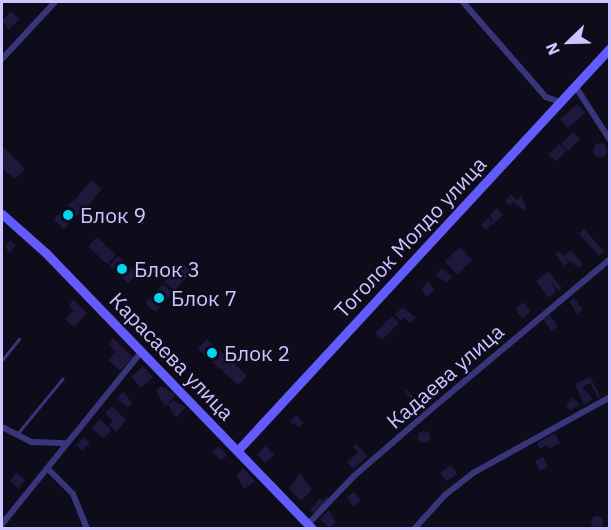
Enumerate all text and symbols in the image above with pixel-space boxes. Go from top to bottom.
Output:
north arrow [539,12,599,72]
text: N [541,40,564,58]
street label: Тоголок Молдо улица [329,151,491,323]
place label: Блок 9 [80,202,146,228]
marker: Блок 9 [61,208,75,222]
place label: Блок 3 [134,256,200,282]
marker: Блок 3 [115,262,129,276]
place label: Блок 7 [171,285,237,311]
street label: Карасаева улица [105,287,239,425]
marker: Блок 7 [152,291,166,305]
street label: Кадаева улица [381,318,509,434]
place label: Блок 2 [224,340,290,366]
marker: Блок 2 [205,346,219,360]

